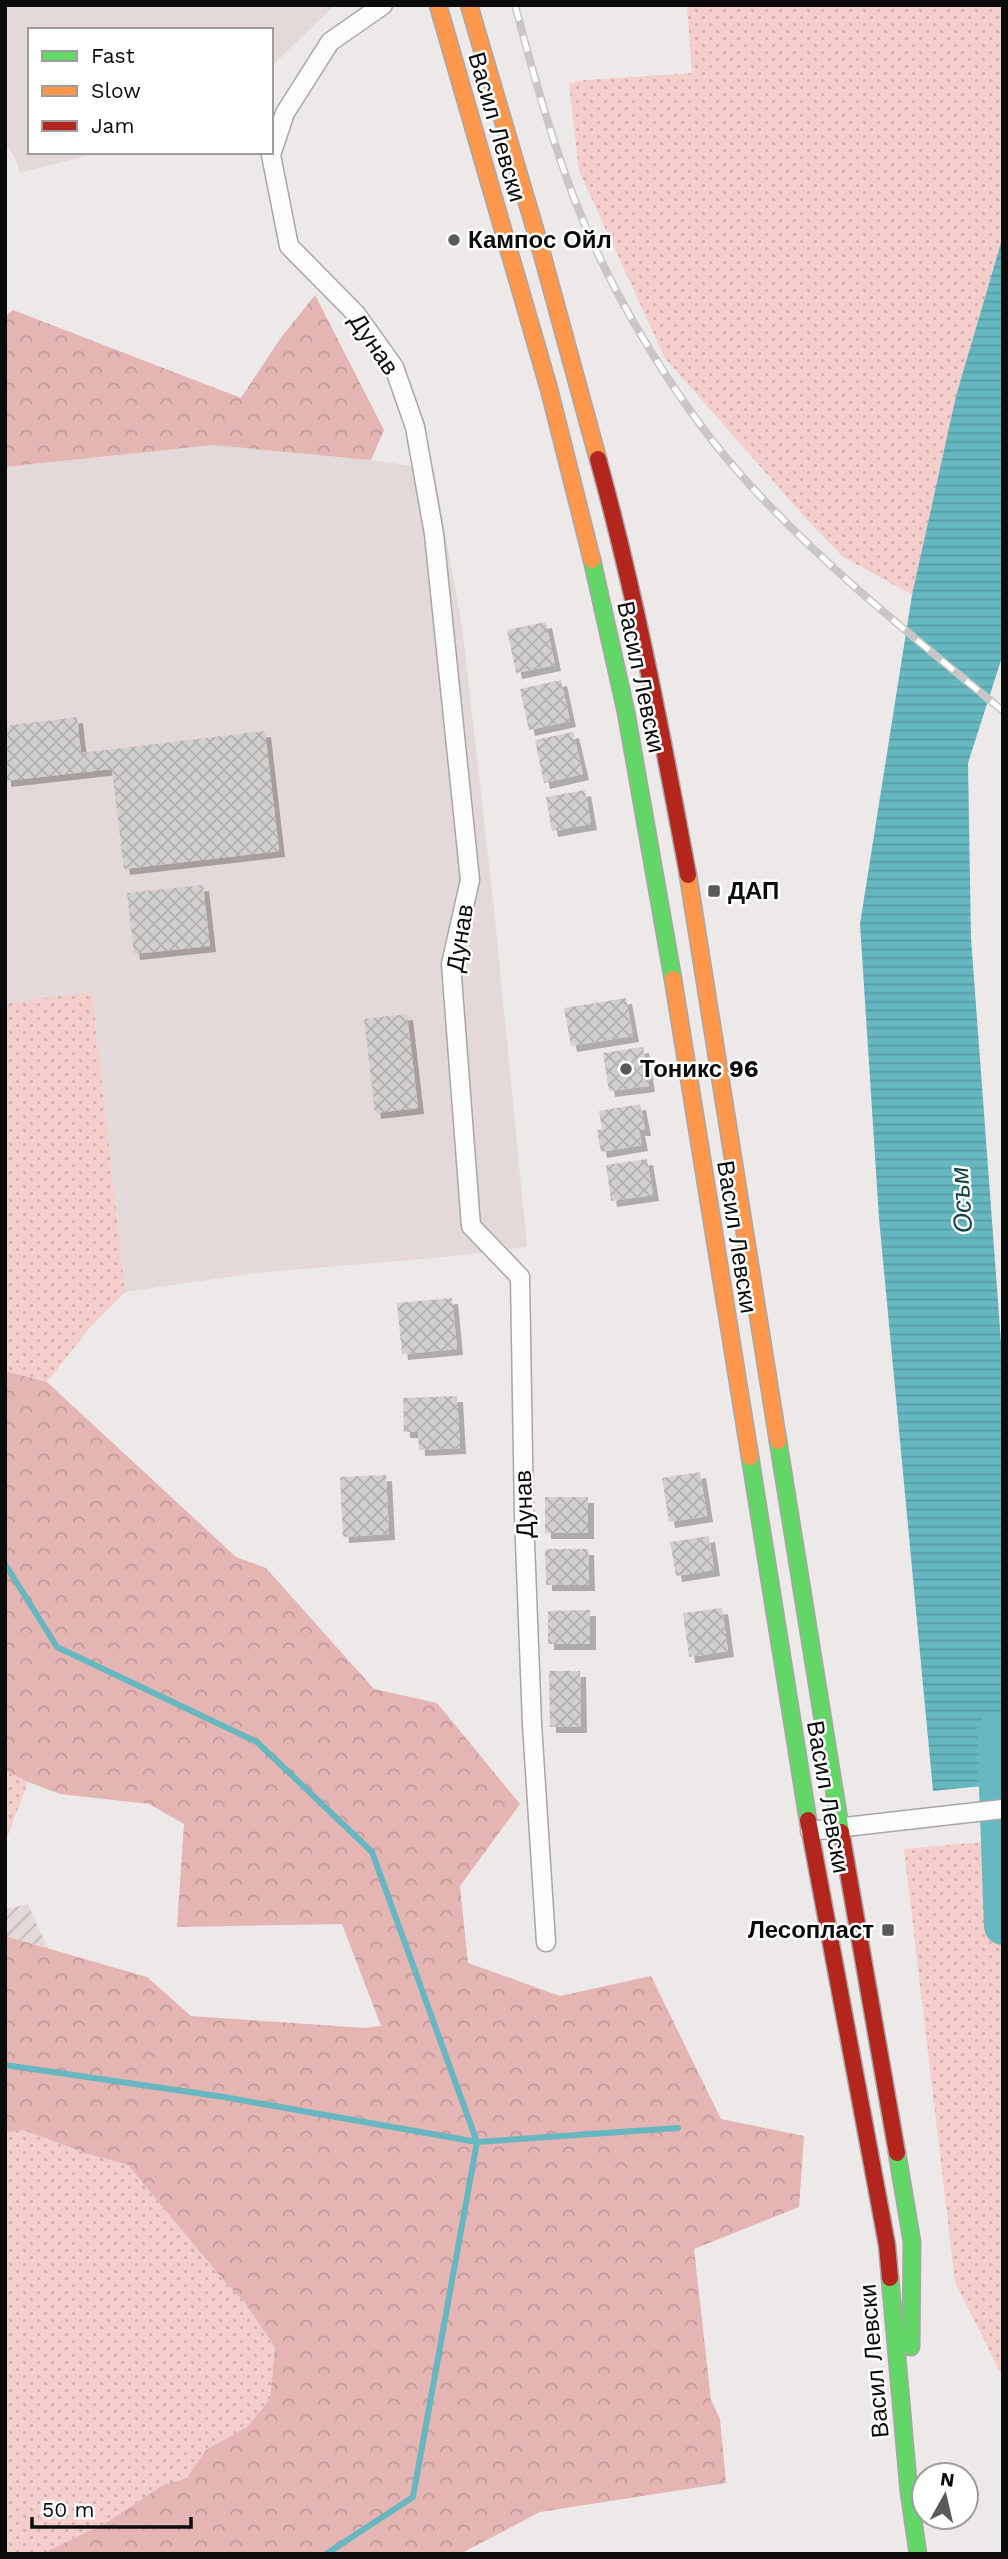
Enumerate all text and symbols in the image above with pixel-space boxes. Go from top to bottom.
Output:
legend [28,28,273,154]
text: Fast [91,43,135,68]
street label: Васил Левски [462,49,532,205]
text: Slow [91,78,141,103]
text: Jam [91,113,134,138]
place label: Кампос Ойл [468,226,612,254]
marker: Кампос Ойл [446,232,462,248]
street label: Дунав [343,308,405,380]
street label: Васил Левски [611,599,671,755]
place label: ДАП [728,877,779,905]
marker: ДАП [706,883,722,899]
street label: Дунав [441,902,479,974]
place label: Тоникс 96 [640,1055,759,1083]
marker: Тоникс 96 [618,1061,634,1077]
street label: Васил Левски [711,1159,763,1315]
water label: Осъм [944,1166,978,1234]
street label: Дунав [509,1469,539,1539]
street label: Васил Левски [801,1719,855,1875]
place label: Лесопласт [748,1916,874,1944]
marker: Лесопласт [880,1922,896,1938]
street label: Васил Левски [853,2283,895,2439]
north arrow [910,2461,980,2531]
text: N [939,2467,956,2492]
scale bar [32,2486,191,2530]
text: 50 m [42,2497,94,2522]

